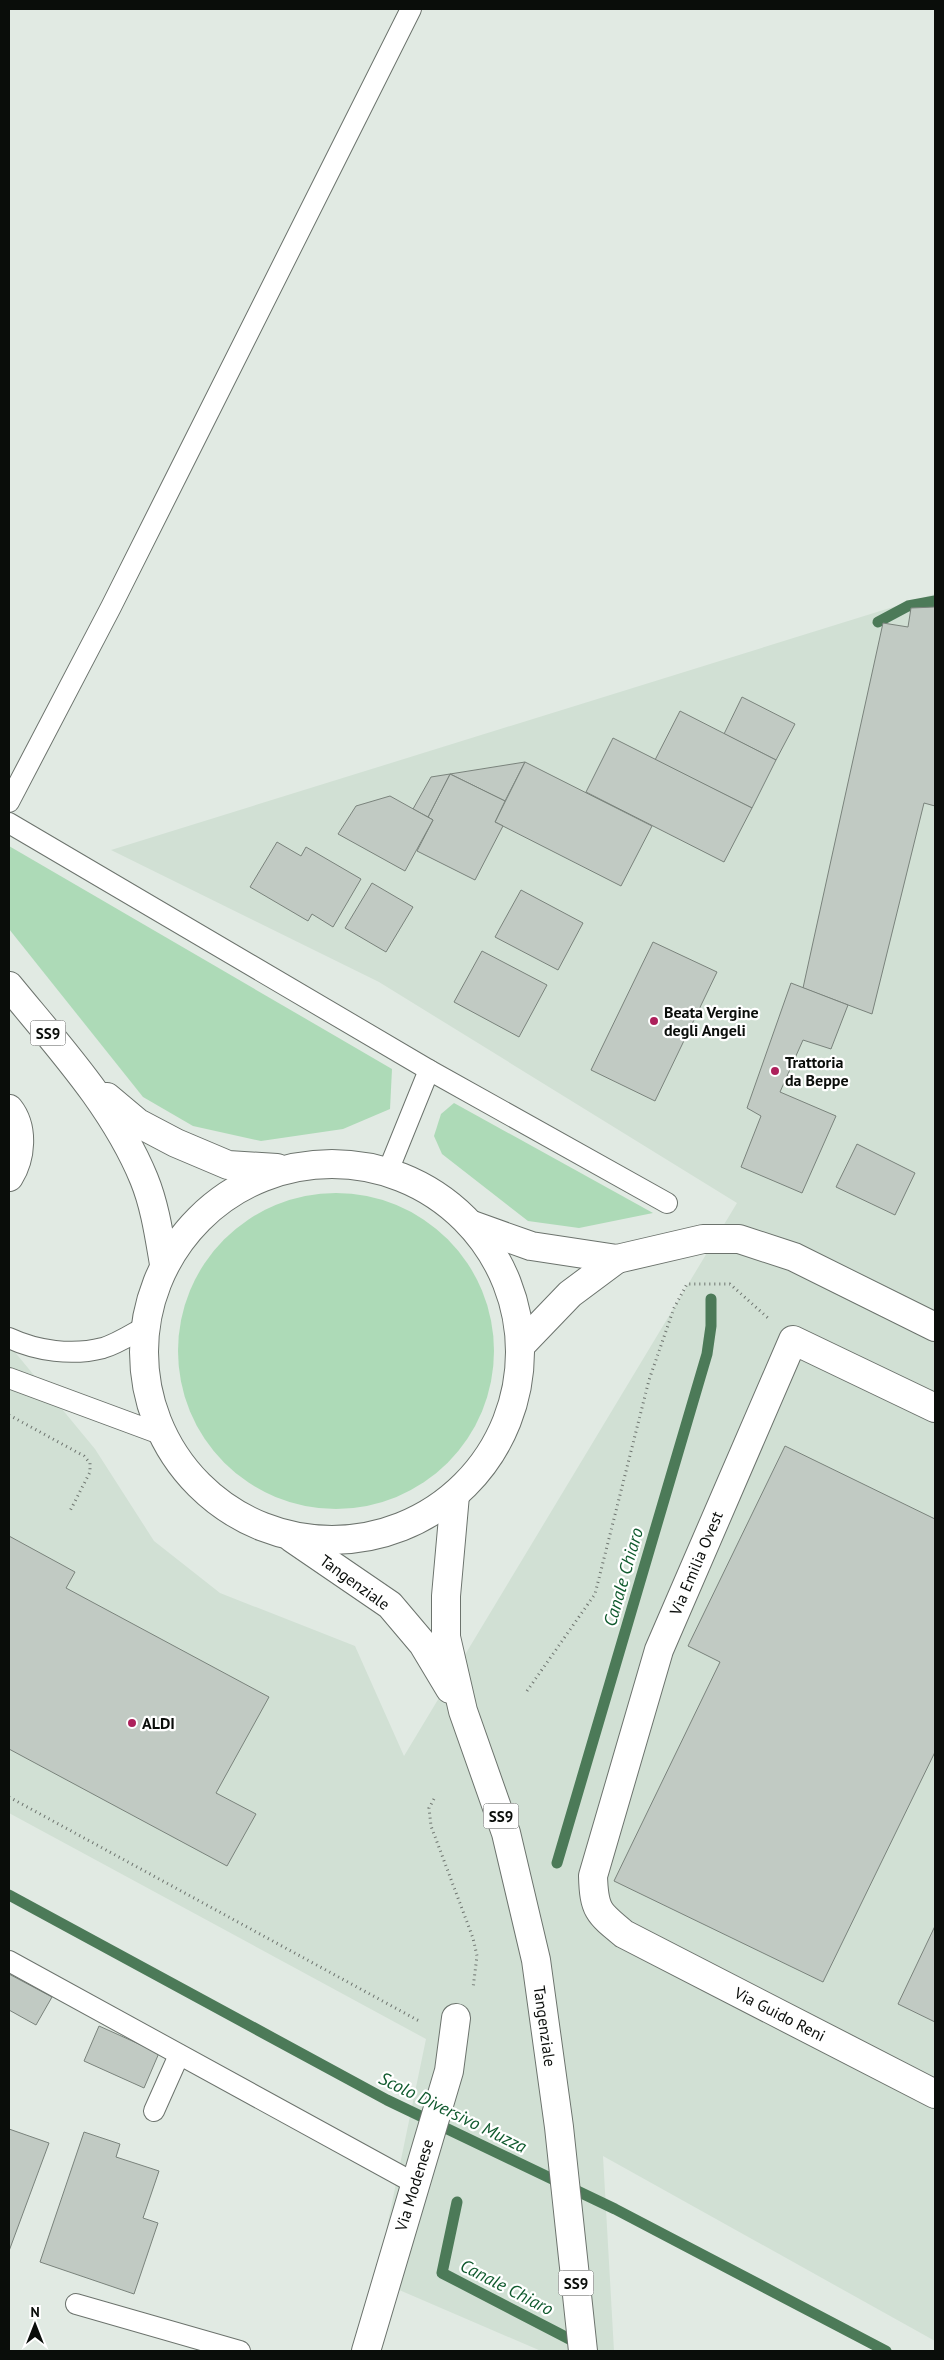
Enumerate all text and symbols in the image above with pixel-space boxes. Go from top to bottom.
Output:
place label: Beata Vergine degli Angeli [664,1002,759,1040]
marker: Beata Vergine degli Angeli [648,1015,660,1027]
road number: SS9 [30,1020,66,1046]
place label: Trattoria da Beppe [785,1052,849,1090]
marker: Trattoria da Beppe [769,1065,781,1077]
street label: Via Emilia Ovest [665,1507,727,1619]
water label: Canale Chiaro [598,1525,648,1629]
street label: Tangenziale [316,1550,394,1614]
place label: ALDI [142,1713,175,1733]
marker: ALDI [126,1717,138,1729]
road number: SS9 [484,1804,518,1828]
street label: Via Guido Reni [730,1982,829,2046]
street label: Tangenziale [529,1984,561,2068]
water label: Scolo Diversivo Muzza [375,2066,531,2158]
street label: Via Modenese [390,2137,437,2234]
water label: Canale Chiaro [457,2254,558,2320]
road number: SS9 [558,2270,594,2296]
north arrow [10,2300,60,2350]
text: N [30,2303,40,2321]

